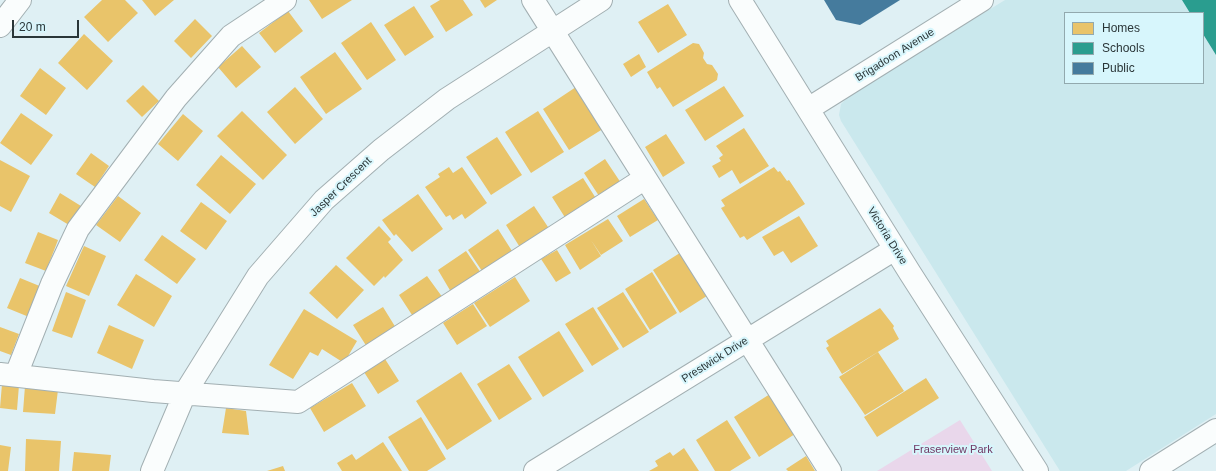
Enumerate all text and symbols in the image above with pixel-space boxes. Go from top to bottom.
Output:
scale bar [14,12,81,38]
legend [1064,12,1204,84]
text: 20 m [19,20,46,34]
text: Homes [1102,21,1140,35]
street label: Brigadoon Avenue [853,25,937,85]
text: Schools [1102,41,1145,55]
text: Public [1102,61,1135,75]
street label: Jasper Crescent [308,154,374,220]
street label: Victoria Drive [864,205,910,267]
street label: Prestwick Drive [679,334,751,386]
park label: Fraserview Park [913,443,993,457]

